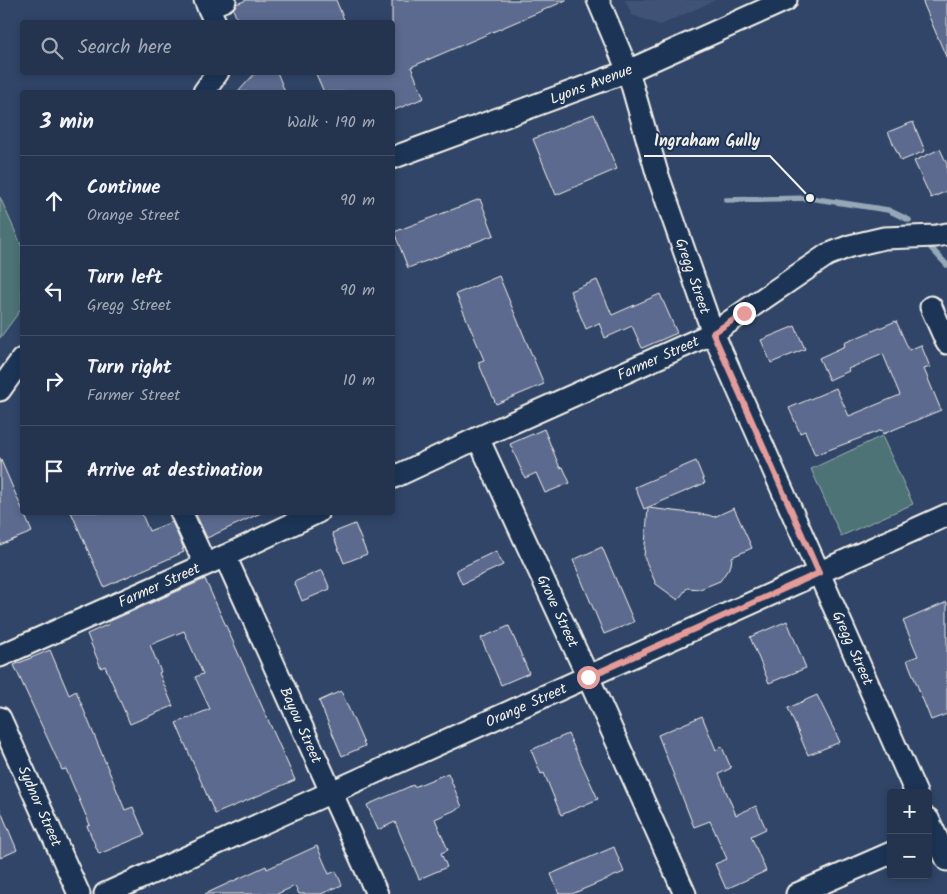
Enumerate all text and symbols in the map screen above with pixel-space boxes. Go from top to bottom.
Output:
search box [20,20,395,75]
text: Search here [78,33,172,63]
icon: search [38,34,66,62]
street label: Lyons Avenue [547,58,636,112]
text: 3 min [40,106,94,139]
text: Walk · 190 m [287,110,375,135]
callout: Ingraham Gully [644,125,770,156]
text: Ingraham Gully [654,129,761,154]
text: Continue [87,173,160,203]
icon: ahead [40,187,68,215]
text: 90 m [340,188,375,213]
text: Orange Street [87,203,180,228]
street label: Gregg Street [668,235,716,318]
text: Turn left [87,263,162,293]
icon: left [40,277,68,305]
text: 90 m [340,278,375,303]
text: Gregg Street [87,293,171,318]
route end [733,302,756,325]
street label: Farmer Street [614,330,703,388]
text: Turn right [87,353,172,383]
icon: right [40,367,68,395]
text: 10 m [343,368,375,393]
text: Farmer Street [87,383,180,408]
text: Arrive at destination [87,456,263,486]
icon: arrive [40,457,68,485]
street label: Farmer Street [115,557,204,615]
street label: Grove Street [530,571,585,652]
street label: Gregg Street [825,607,879,690]
route start [577,666,600,689]
street label: Orange Street [482,677,571,735]
street label: Bayou Street [273,683,328,768]
street label: Sydnor Street [11,762,68,851]
map controls [887,789,932,879]
button: + [887,789,932,834]
button: − [887,834,932,879]

